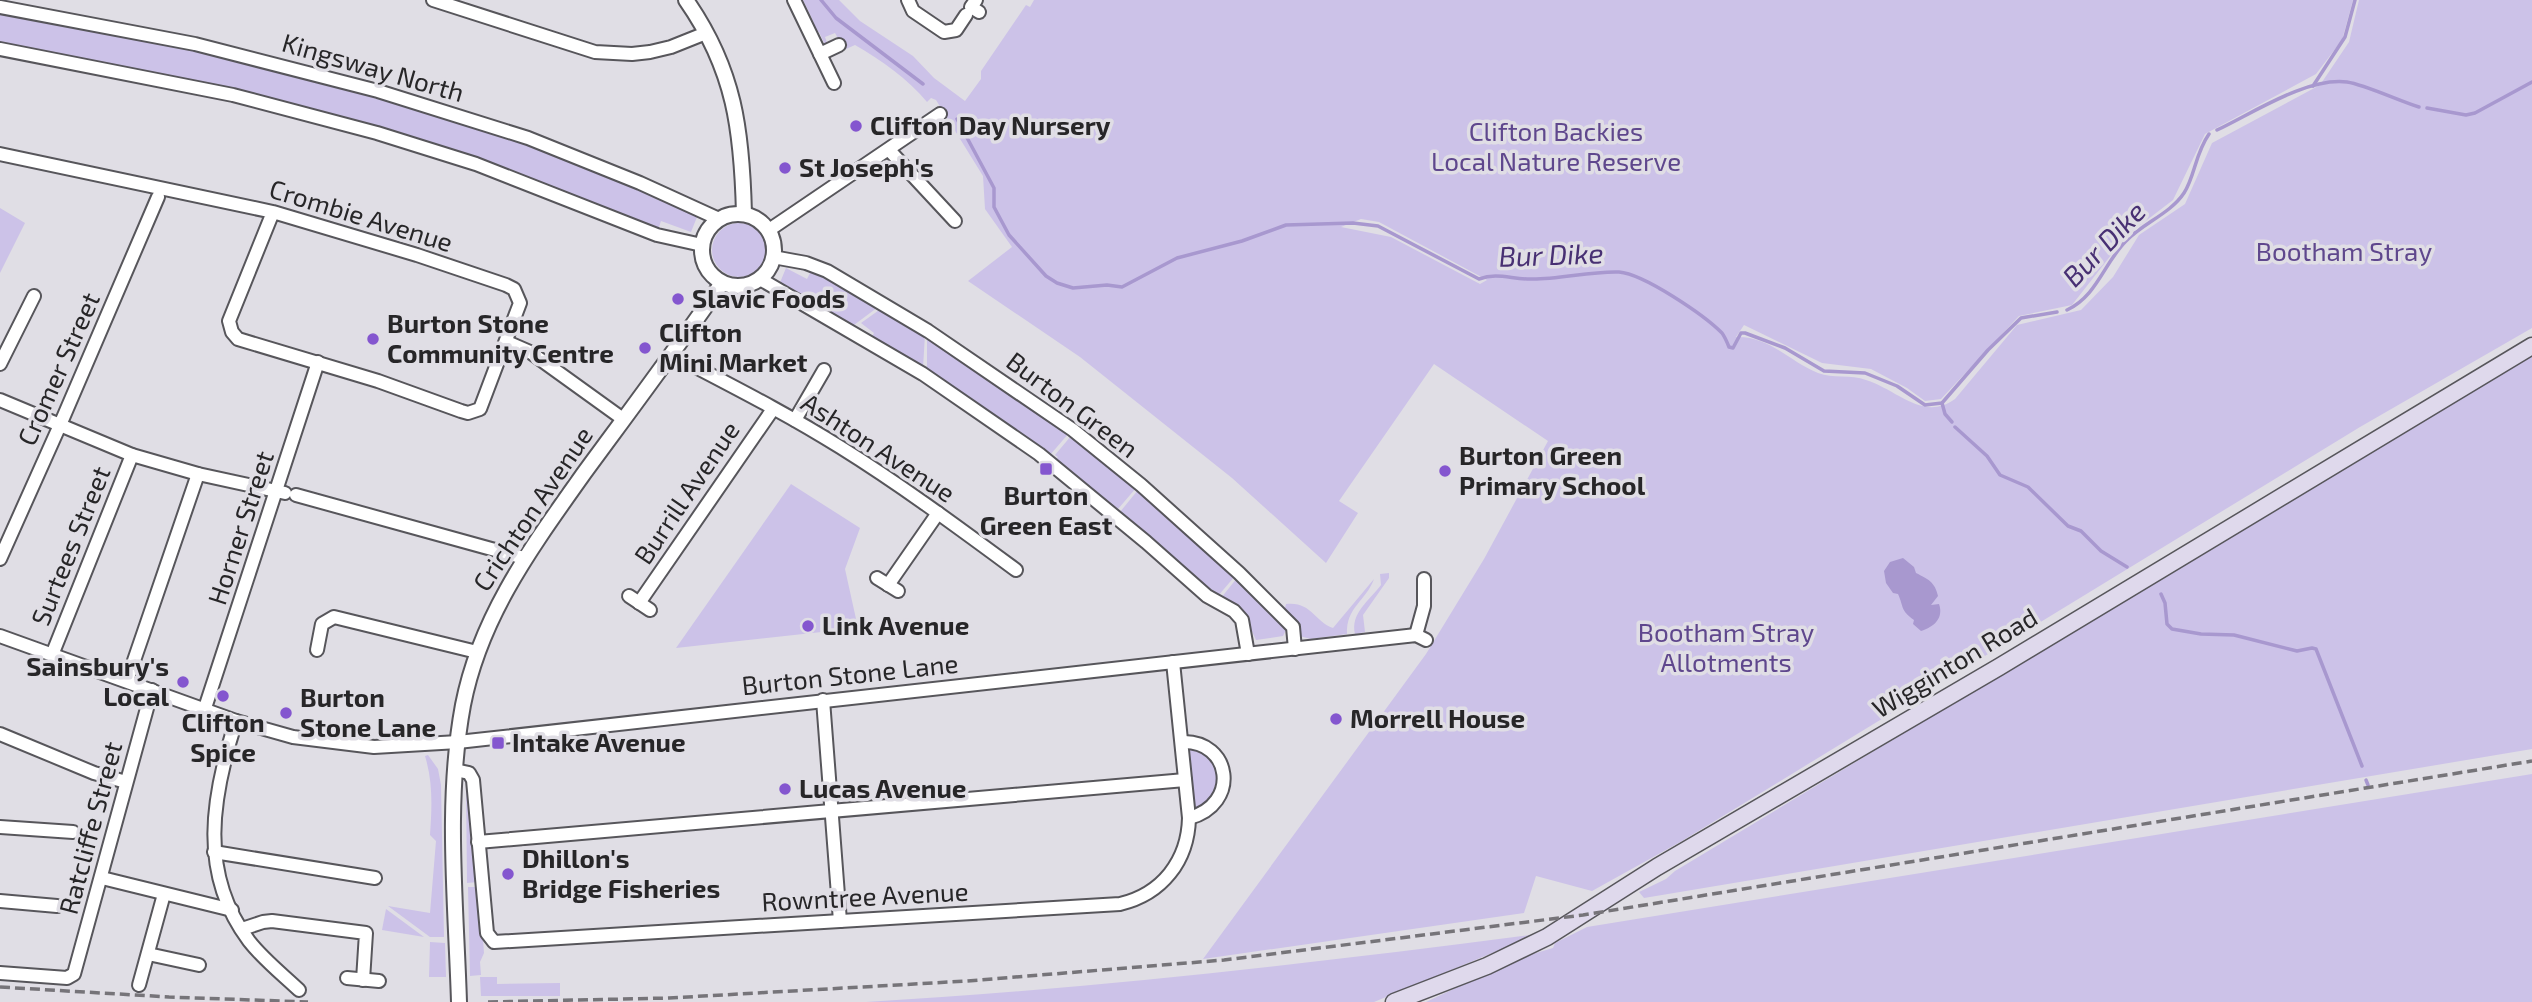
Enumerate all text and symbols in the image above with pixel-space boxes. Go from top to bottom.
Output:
street label: Kingsway North [279,26,468,107]
place label: Clifton Day Nursery [870,109,1111,141]
park label: Clifton Backies Local Nature Reserve [1431,115,1681,176]
marker: Clifton Day Nursery [848,118,864,134]
place label: St Joseph's [799,151,934,182]
marker: St Joseph's [777,160,793,176]
street label: Crombie Avenue [266,172,457,257]
water label: Bur Dike [2055,194,2152,293]
water label: Bur Dike [1498,235,1604,273]
park label: Bootham Stray [2256,235,2432,266]
place label: Slavic Foods [692,282,845,313]
street label: Cromer Street [10,287,105,450]
marker: Slavic Foods [670,291,686,307]
place label: Burton Stone Community Centre [387,307,614,369]
place label: Clifton Mini Market [659,316,808,377]
marker: Burton Stone Community Centre [365,331,381,347]
marker: Clifton Mini Market [637,340,653,356]
street label: Burton Green [1001,344,1145,463]
street label: Ashton Avenue [796,386,961,508]
street label: Burrill Avenue [627,415,745,569]
street label: Crichton Avenue [465,420,598,596]
place label: Burton Green Primary School [1459,439,1646,501]
street label: Horner Street [200,447,279,608]
street label: Surtees Street [24,461,116,630]
marker: Burton Green East [1038,461,1054,477]
marker: Burton Green Primary School [1437,463,1453,479]
place label: Burton Green East [980,479,1113,540]
street label: Wigginton Road [1866,600,2042,723]
place label: Link Avenue [822,609,969,640]
park label: Bootham Stray Allotments [1638,616,1814,677]
marker: Link Avenue [800,618,816,634]
street label: Burton Stone Lane [740,647,960,700]
place label: Sainsbury's Local [26,650,169,711]
marker: Sainsbury's Local [175,674,191,690]
place label: Burton Stone Lane [300,681,436,742]
marker: Clifton Spice [215,688,231,704]
place label: Morrell House [1350,702,1525,733]
marker: Burton Stone Lane [278,705,294,721]
place label: Clifton Spice [181,706,265,767]
marker: Morrell House [1328,711,1344,727]
place label: Intake Avenue [512,726,686,757]
marker: Intake Avenue [490,735,506,751]
street label: Ratcliffe Street [52,738,128,917]
place label: Lucas Avenue [799,772,967,803]
marker: Lucas Avenue [777,781,793,797]
place label: Dhillon's Bridge Fisheries [522,842,720,903]
marker: Dhillon's Bridge Fisheries [500,866,516,882]
street label: Rowntree Avenue [761,875,969,916]

